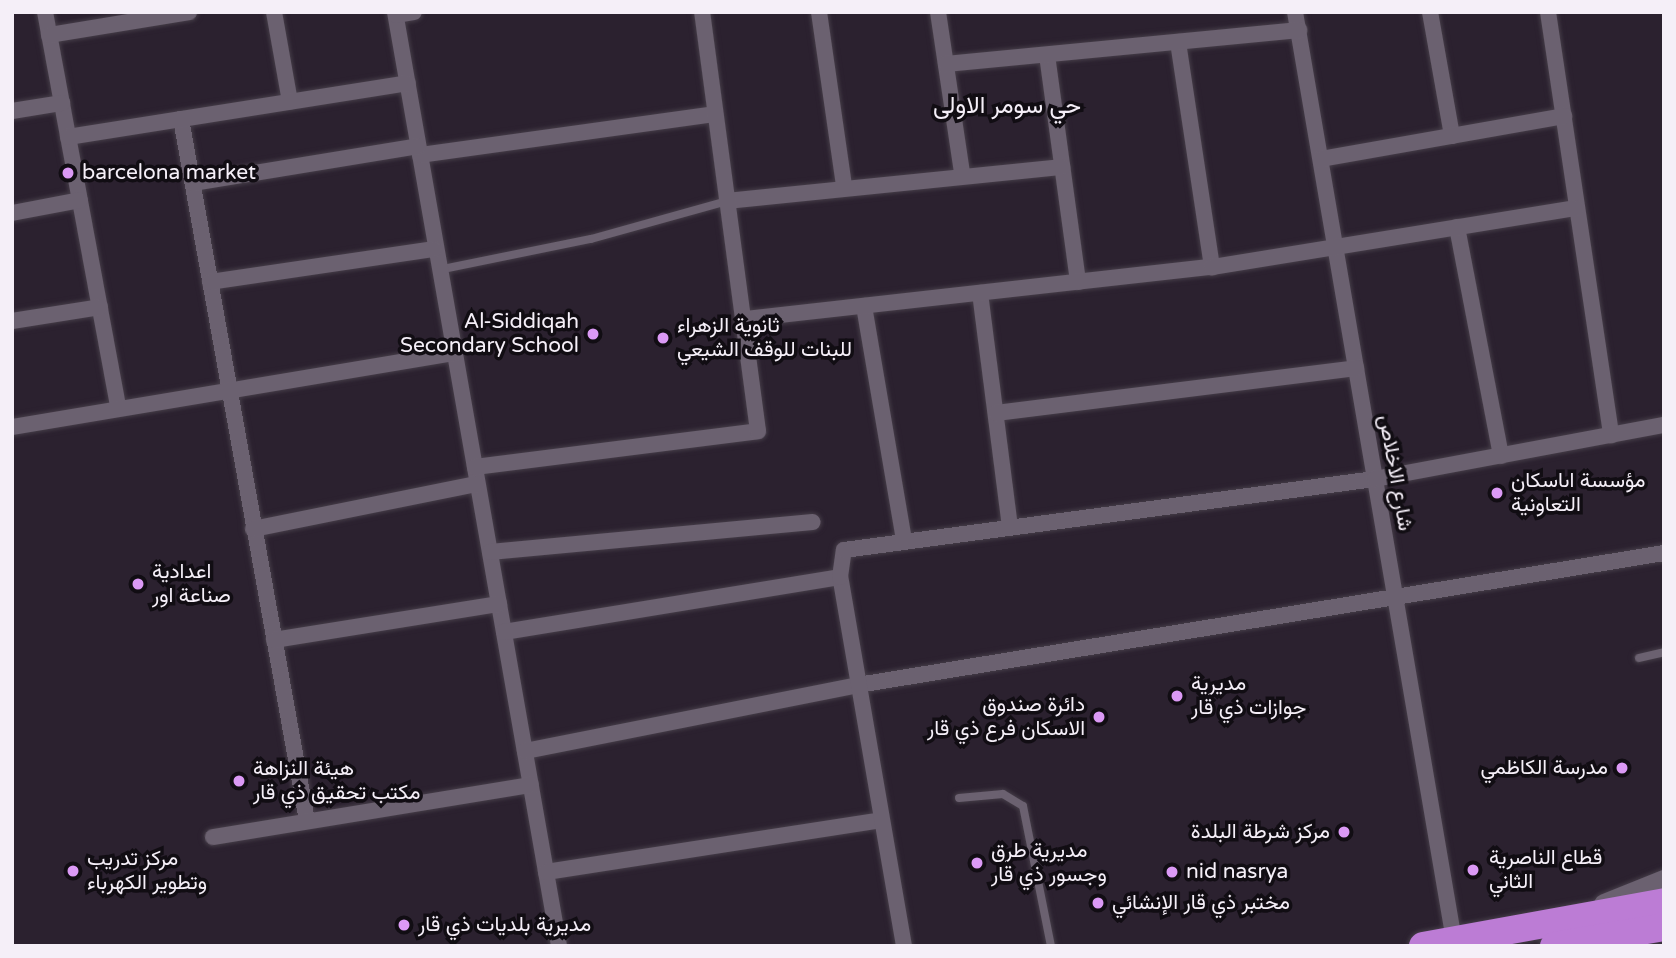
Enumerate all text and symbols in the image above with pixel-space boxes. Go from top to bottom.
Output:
district label: حي سومر الاولى [933,92,1081,120]
place label: barcelona market [82,160,256,186]
marker: barcelona market [60,165,76,181]
place label: Al-Siddiqah Secondary School [400,309,579,359]
place label: ثانوية الزهراء للبنات للوقف الشيعي [677,313,852,363]
marker: Al-Siddiqah Secondary School [585,326,601,342]
marker: ثانوية الزهراء للبنات للوقف الشيعي [655,330,671,346]
street label: شارع الاخلاص [1372,413,1418,533]
place label: مؤسسة اىاسكان التعاونية [1511,468,1646,518]
marker: مؤسسة اىاسكان التعاونية [1489,485,1505,501]
place label: اعدادية صناعة اور [152,559,231,609]
marker: اعدادية صناعة اور [130,576,146,592]
place label: مديرية جوازات ذي قار [1191,671,1306,721]
marker: مديرية جوازات ذي قار [1169,688,1185,704]
place label: دائرة صندوق الاسكان فرع ذي قار [927,692,1085,742]
marker: دائرة صندوق الاسكان فرع ذي قار [1091,709,1107,725]
place label: مدرسة الكاظمي [1480,755,1608,781]
place label: هيئة النزاهة مكتب تحقيق ذي قار [253,756,421,806]
marker: مدرسة الكاظمي [1614,760,1630,776]
marker: هيئة النزاهة مكتب تحقيق ذي قار [231,773,247,789]
place label: مركز شرطة البلدة [1191,819,1330,845]
marker: مركز شرطة البلدة [1336,824,1352,840]
place label: مديرية طرق وجسور ذي قار [991,838,1107,888]
place label: قطاع الناصرية الثاني [1489,845,1602,895]
place label: مركز تدريب وتطوير الكهرباء [87,846,207,896]
marker: مديرية طرق وجسور ذي قار [969,855,985,871]
place label: nid nasrya [1186,859,1288,885]
marker: قطاع الناصرية الثاني [1463,860,1483,880]
marker: مركز تدريب وتطوير الكهرباء [65,863,81,879]
marker: nid nasrya [1164,864,1180,880]
place label: مختبر ذي قار الإنشائي [1112,890,1290,916]
marker: مختبر ذي قار الإنشائي [1090,895,1106,911]
place label: مديرية بلديات ذي قار [418,912,591,938]
marker: مديرية بلديات ذي قار [396,917,412,933]

